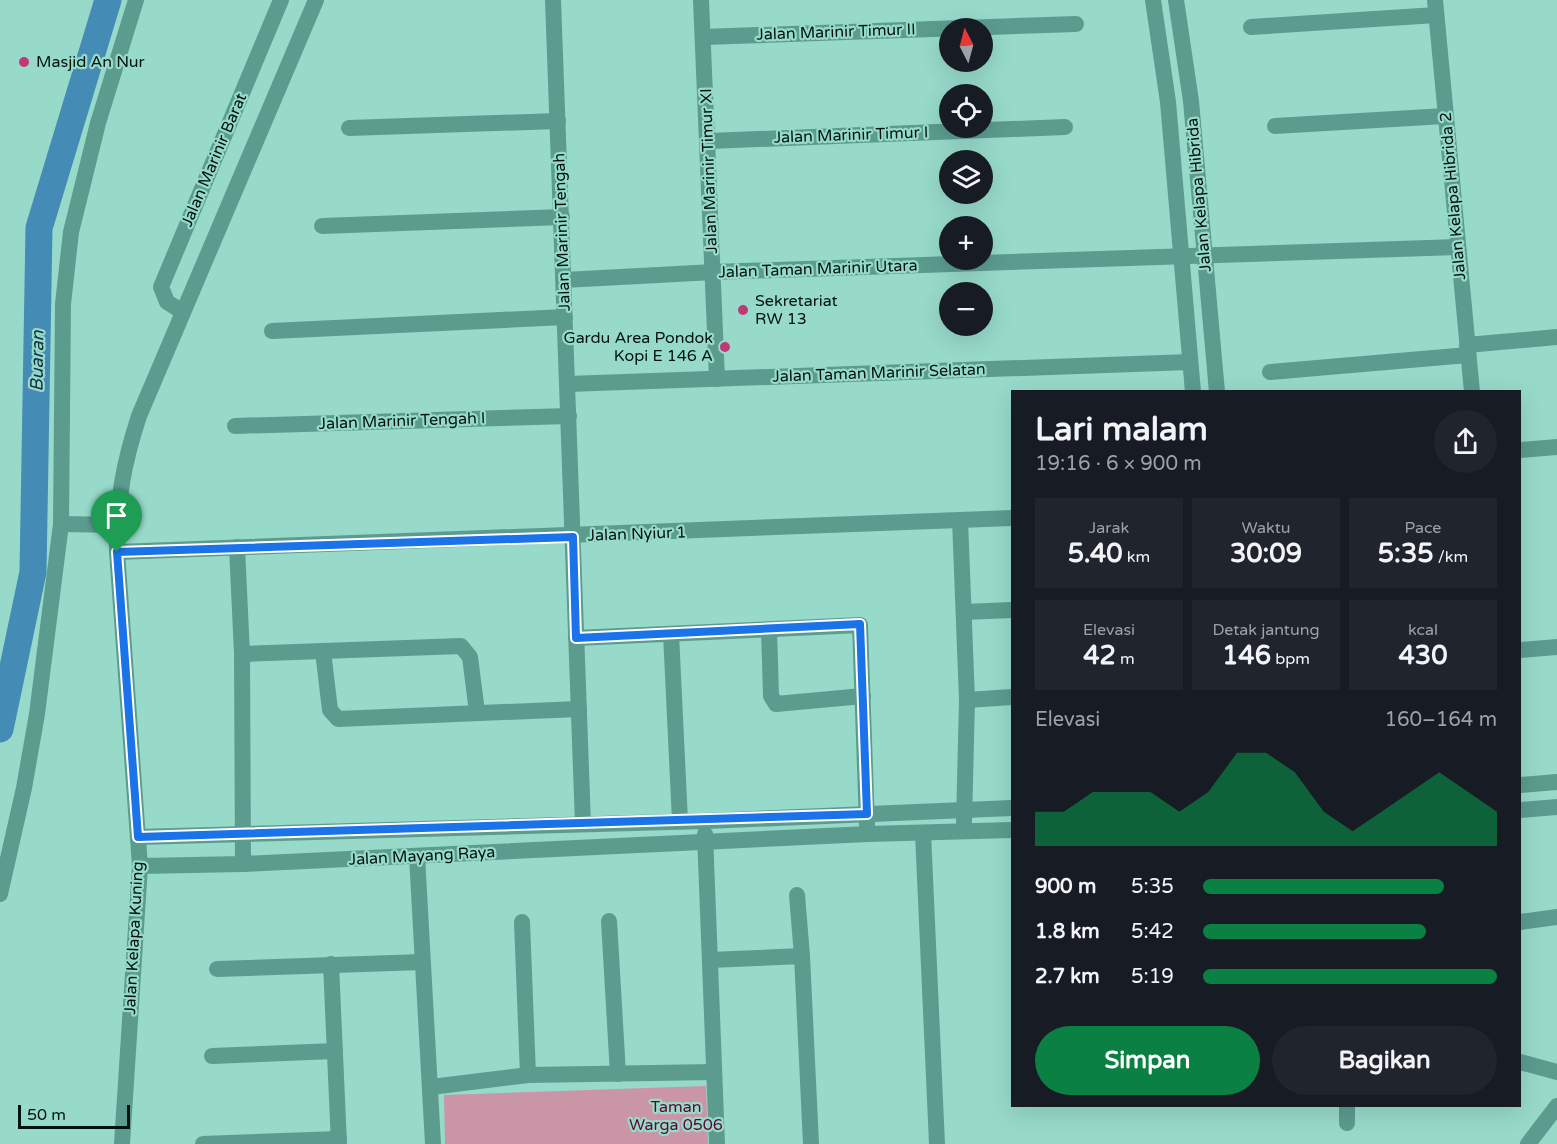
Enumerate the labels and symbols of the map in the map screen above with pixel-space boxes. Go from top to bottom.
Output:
north arrow [939,18,993,72]
street label: Jalan Marinir Timur II [756,19,916,45]
place label: Masjid An Nur [36,52,146,72]
marker: Masjid An Nur [17,55,31,69]
street label: Jalan Marinir Timur XI [696,88,722,254]
street label: Jalan Marinir Barat [177,90,251,230]
street label: Jalan Kelapa Hibrida 2 [1436,111,1470,281]
street label: Jalan Kelapa Hibrida [1182,117,1216,273]
street label: Jalan Marinir Timur I [773,122,929,148]
street label: Jalan Marinir Tengah [549,153,575,311]
street label: Jalan Taman Marinir Utara [718,256,918,282]
place label: Sekretariat RW 13 [755,291,838,329]
marker: Sekretariat RW 13 [736,303,750,317]
place label: Gardu Area Pondok Kopi E 146 A [564,328,713,366]
water label: Buaran [25,329,49,392]
marker: Gardu Area Pondok Kopi E 146 A [718,340,732,354]
street label: Jalan Taman Marinir Selatan [772,359,986,387]
street label: Jalan Marinir Tengah I [318,408,486,434]
pin [91,490,142,552]
street label: Jalan Nyiur 1 [587,522,687,546]
street label: Jalan Mayang Raya [348,842,496,870]
street label: Jalan Kelapa Kuning [120,861,148,1015]
park label: Taman Warga 0506 [629,1097,723,1135]
scale bar [18,1102,130,1130]

